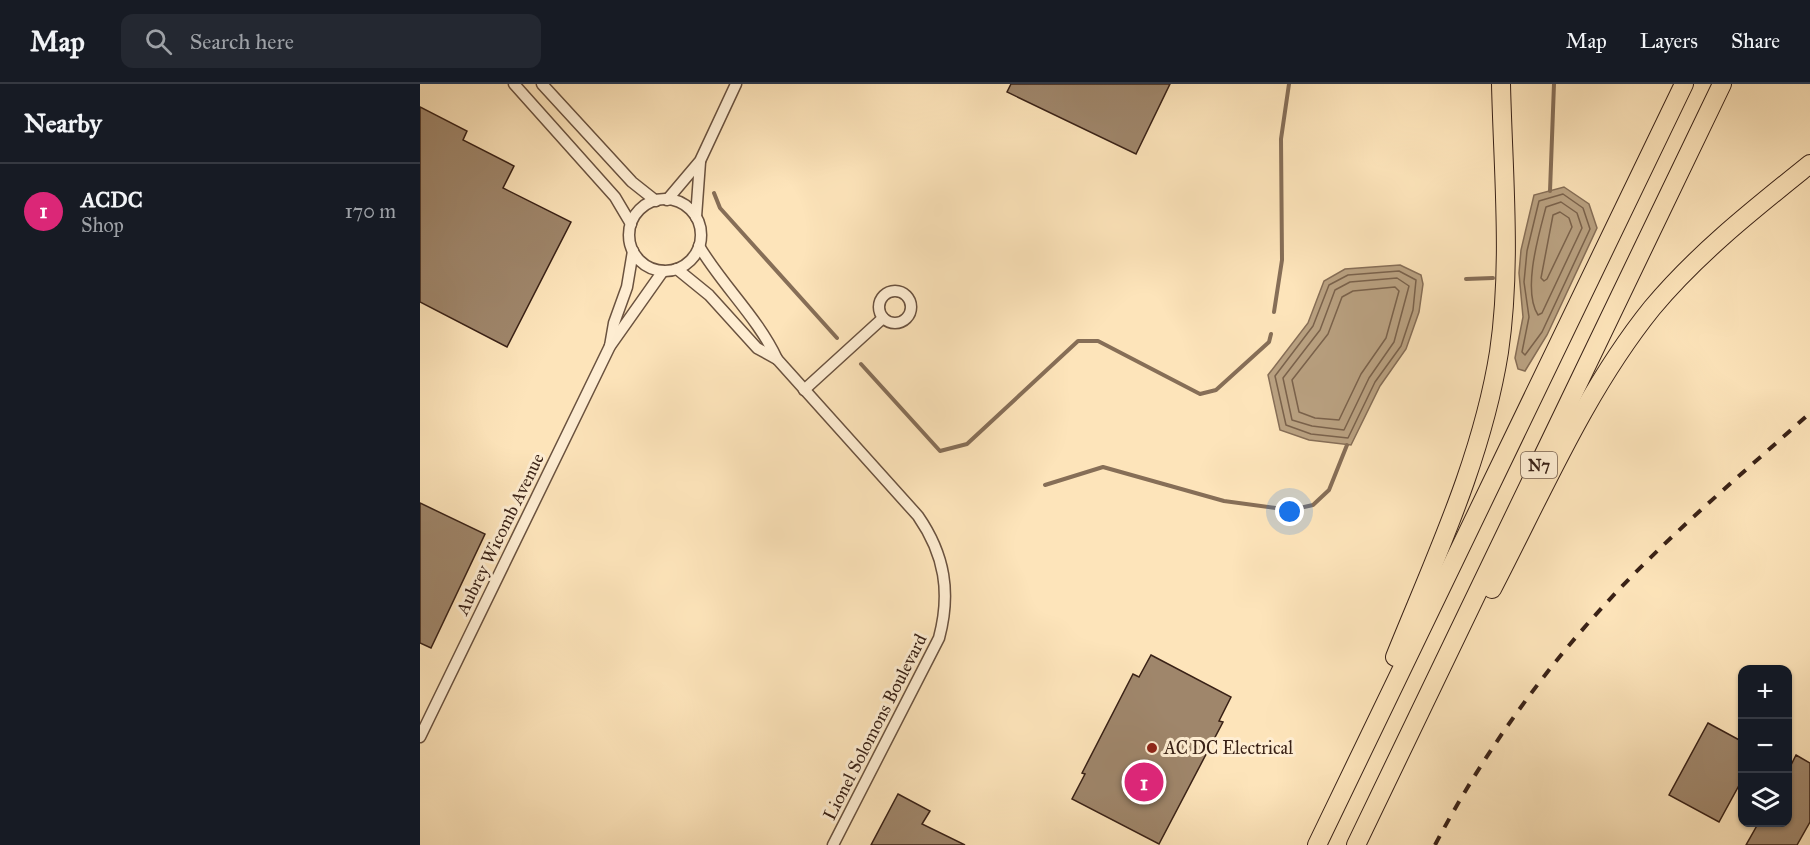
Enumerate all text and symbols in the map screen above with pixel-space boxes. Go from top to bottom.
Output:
search box [121,14,541,68]
text: Map [30,24,85,59]
icon: search [142,25,175,58]
text: Search here [190,28,294,55]
text: Map [1566,28,1607,54]
text: Layers [1640,28,1698,54]
text: Share [1731,28,1780,54]
text: Nearby [24,107,102,139]
text: ACDC [81,186,143,213]
text: 1 [40,199,47,223]
text: 170 m [345,199,396,223]
text: Shop [81,213,124,237]
street label: Aubrey Wicomb Avenue [451,450,549,619]
road number: N7 [1521,452,1557,478]
your location [1275,497,1304,526]
street label: Lionel Solomons Boulevard [818,630,932,824]
map controls [1738,665,1792,827]
button: + [1738,665,1792,719]
button: − [1738,719,1792,773]
place label: AC DC Electrical [1163,737,1293,759]
marker: AC DC Electrical [1145,741,1159,755]
pin: 1 [1124,760,1164,804]
button: layers [1738,773,1792,827]

